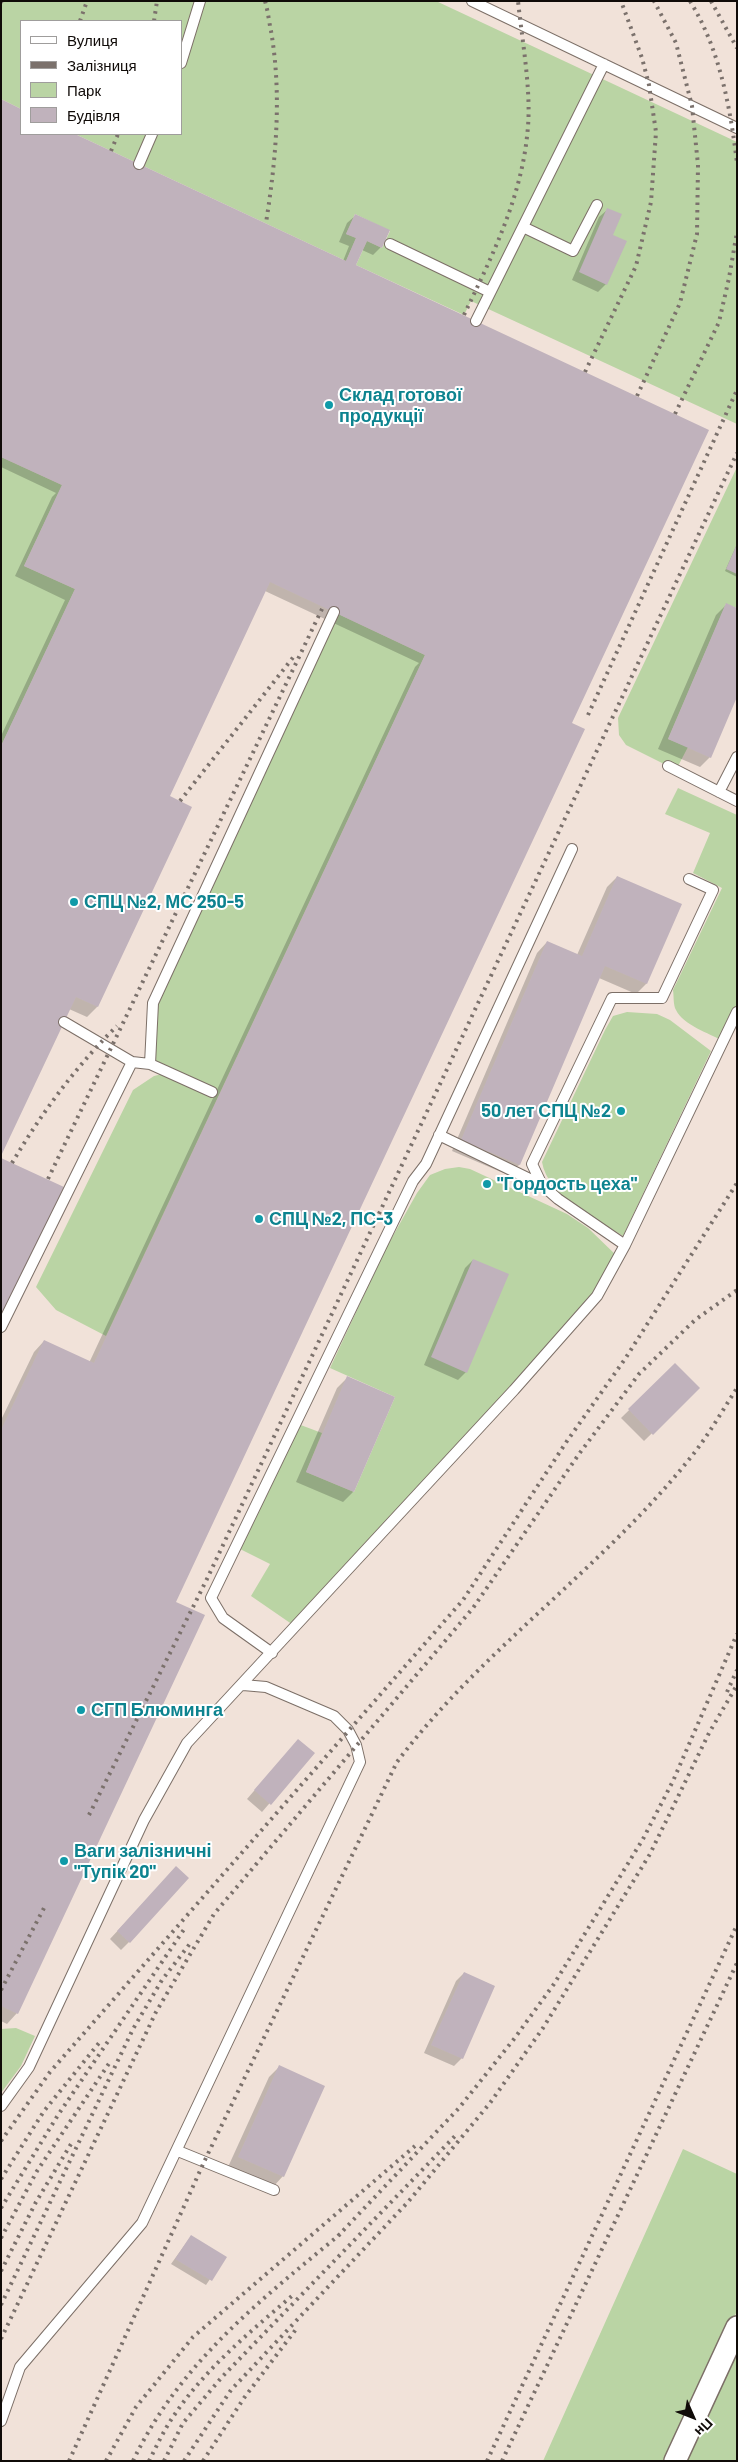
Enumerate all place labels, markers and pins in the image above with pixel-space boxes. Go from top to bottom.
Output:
place label: Склад готової продукції [339,384,462,426]
marker: Склад готової продукції [323,399,335,411]
place label: СПЦ №2, МС 250-5 [84,891,244,913]
marker: СПЦ №2, МС 250-5 [68,896,80,908]
place label: 50 лет СПЦ №2 [481,1100,611,1122]
marker: 50 лет СПЦ №2 [615,1105,627,1117]
place label: "Гордость цеха" [497,1173,637,1195]
marker: "Гордость цеха" [481,1178,493,1190]
place label: СПЦ №2, ПС-3 [269,1208,393,1230]
marker: СПЦ №2, ПС-3 [253,1213,265,1225]
place label: СГП Блюминга [91,1699,223,1721]
marker: СГП Блюминга [75,1704,87,1716]
place label: Ваги залізничні "Тупік 20" [74,1840,212,1882]
marker: Ваги залізничні "Тупік 20" [58,1855,70,1867]

